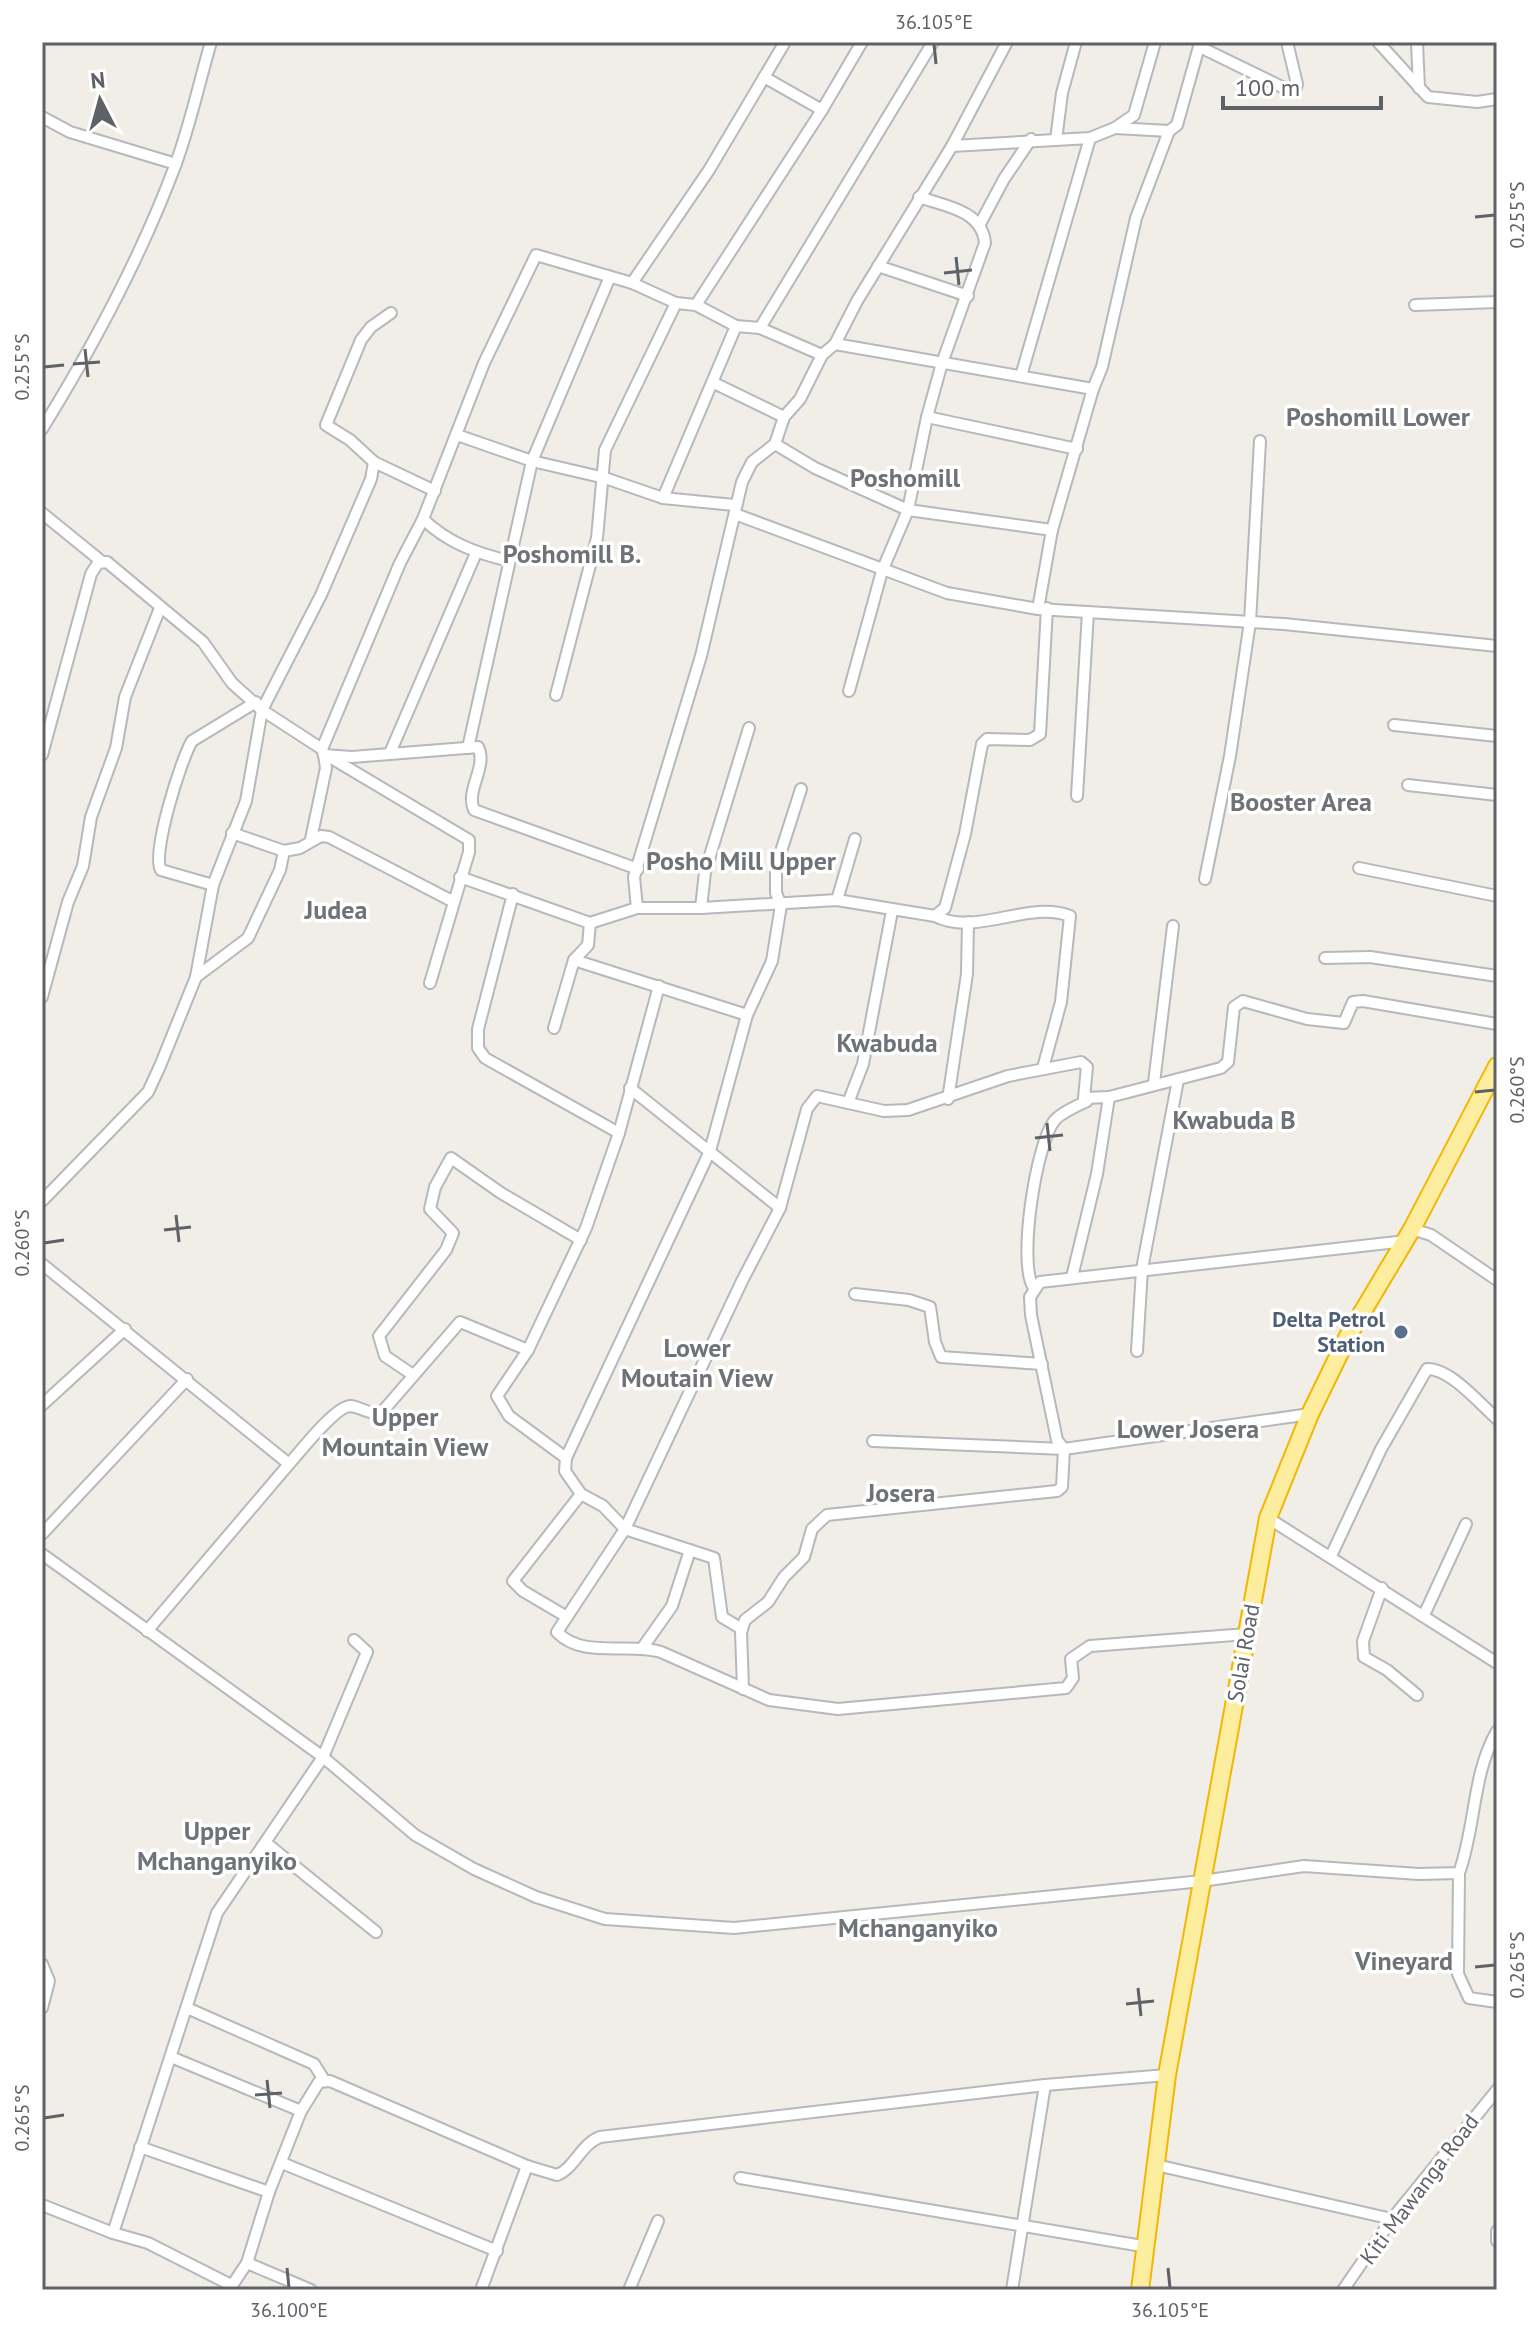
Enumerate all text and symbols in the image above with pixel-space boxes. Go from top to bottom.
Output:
text: 36.105°E [895,9,973,35]
north arrow [60,60,140,140]
scale bar [1223,60,1381,110]
text: N [89,65,107,95]
text: 100 m [1235,72,1300,103]
text: 0.255°S [1504,182,1530,249]
text: 0.255°S [9,334,35,401]
district label: Poshomill Lower [1286,400,1471,433]
district label: Poshomill [850,461,960,494]
district label: Poshomill B. [503,537,641,570]
district label: Booster Area [1230,785,1372,818]
district label: Posho Mill Upper [646,844,837,877]
district label: Judea [304,893,367,926]
district label: Kwabuda [836,1026,938,1059]
text: 0.260°S [1504,1057,1530,1124]
district label: Kwabuda B [1172,1103,1296,1136]
text: 0.260°S [9,1210,35,1277]
place label: Delta Petrol Station [1272,1305,1386,1358]
marker: Delta Petrol Station [1392,1323,1410,1341]
district label: Lower Moutain View [621,1331,773,1394]
district label: Upper Mountain View [322,1400,488,1463]
district label: Lower Josera [1117,1412,1259,1445]
district label: Josera [866,1476,935,1509]
street label: Solai Road [1221,1602,1265,1704]
district label: Upper Mchanganyiko [137,1814,297,1877]
district label: Mchanganyiko [838,1911,998,1944]
text: 0.265°S [1504,1932,1530,1999]
district label: Vineyard [1354,1944,1453,1977]
text: 0.265°S [9,2085,35,2152]
street label: Kiti Mawanga Road [1353,2108,1485,2270]
text: 36.100°E [250,2297,328,2323]
text: 36.105°E [1131,2297,1209,2323]

